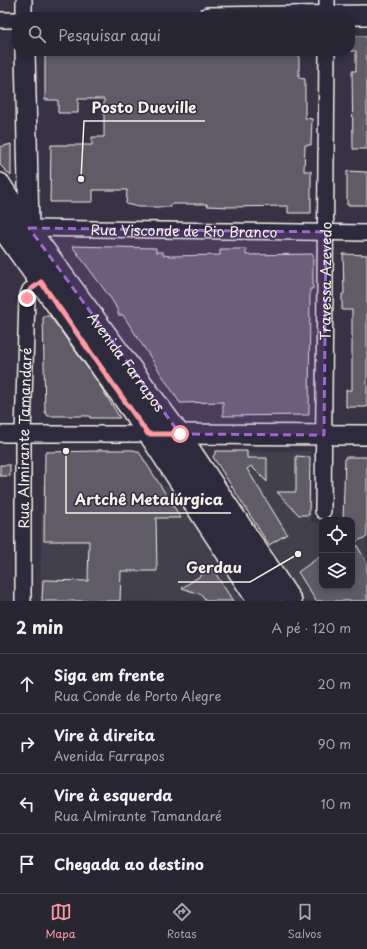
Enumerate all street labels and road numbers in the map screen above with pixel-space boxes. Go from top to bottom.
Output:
street label: Rua Visconde de Rio Branco [91,218,278,242]
street label: Travessa Azevedo [314,221,336,340]
street label: Avenida Farrapos [83,307,171,416]
street label: Rua Almirante Tamandaré [12,347,36,529]

